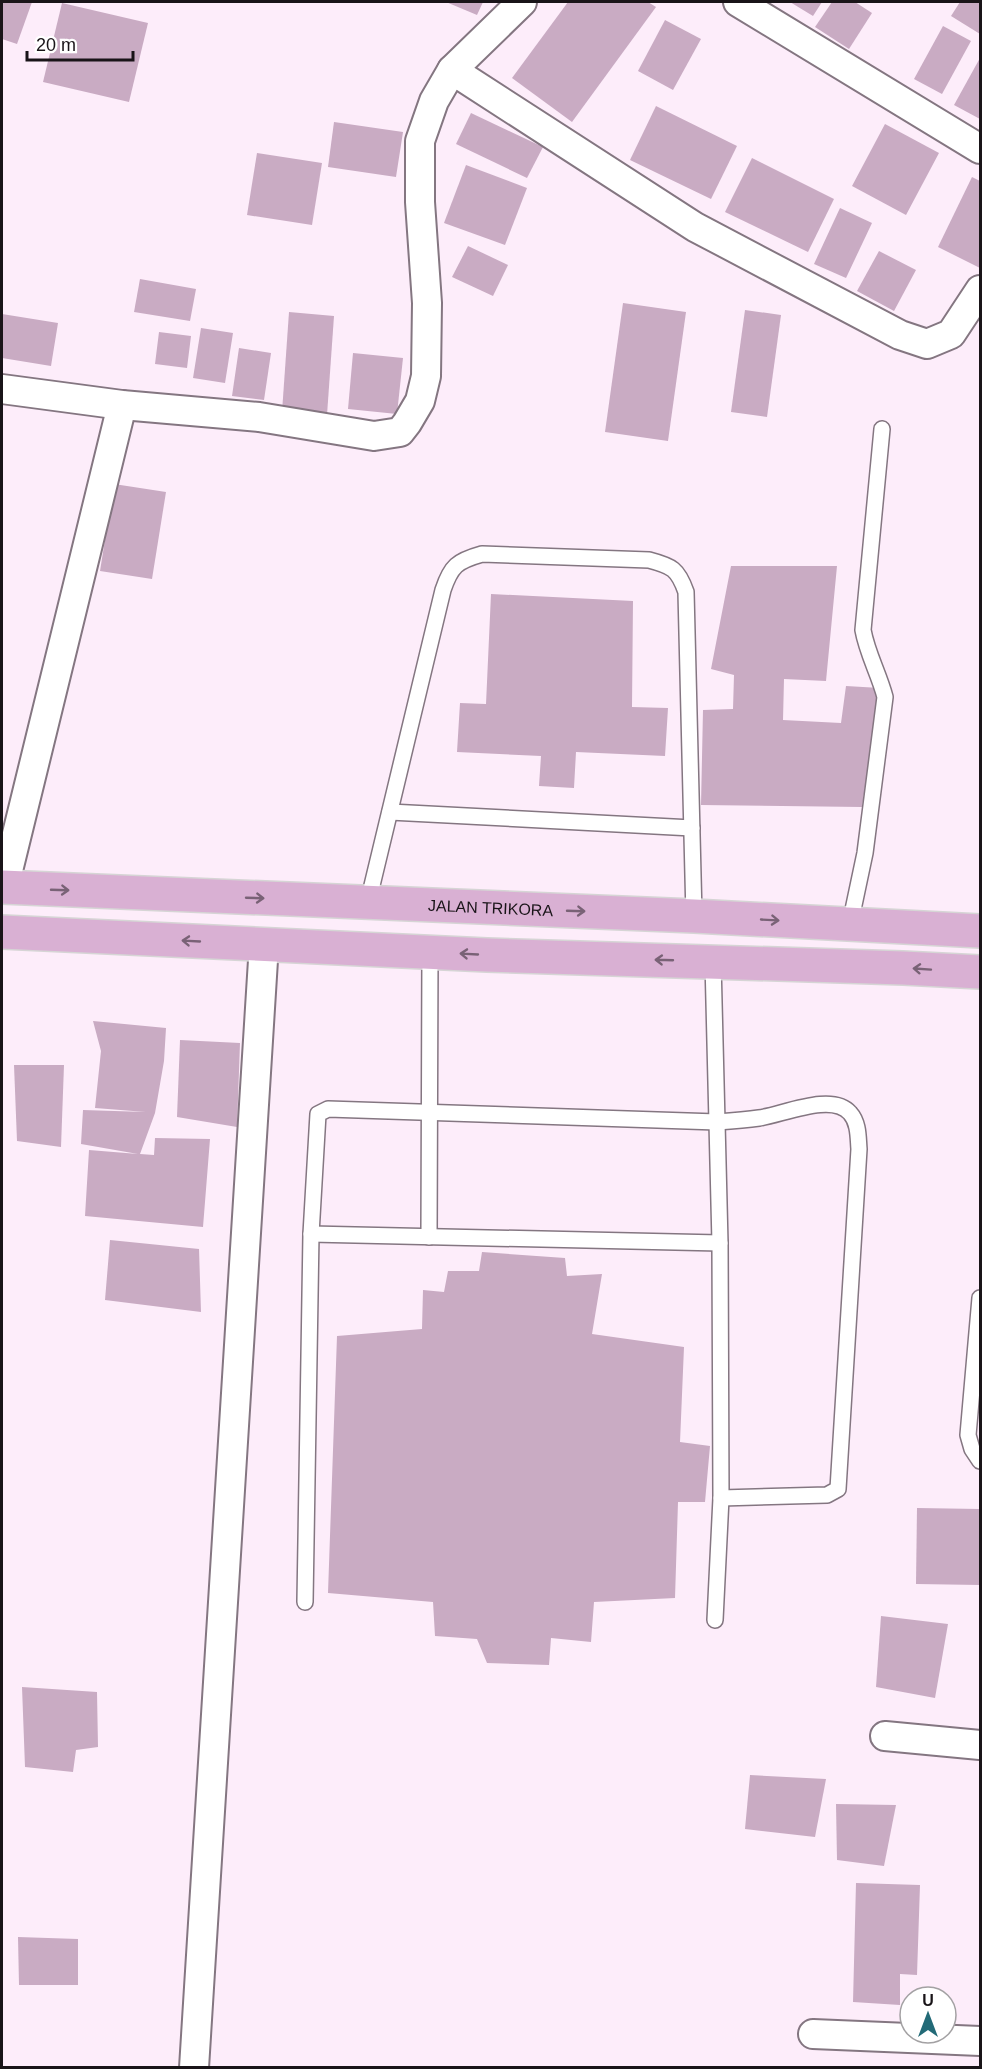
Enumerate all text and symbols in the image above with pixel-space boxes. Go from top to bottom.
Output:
scale bar [27,24,134,62]
text: 20 m [36,35,76,55]
one-way arrow [49,884,69,895]
one-way arrow [244,892,264,903]
street label: JALAN TRIKORA [428,896,554,919]
one-way arrow [565,905,585,916]
one-way arrow [760,914,780,925]
one-way arrow [181,935,201,946]
one-way arrow [460,948,480,959]
one-way arrow [655,955,675,966]
one-way arrow [913,963,933,974]
north arrow [898,1985,958,2045]
text: U [922,1992,934,2009]

